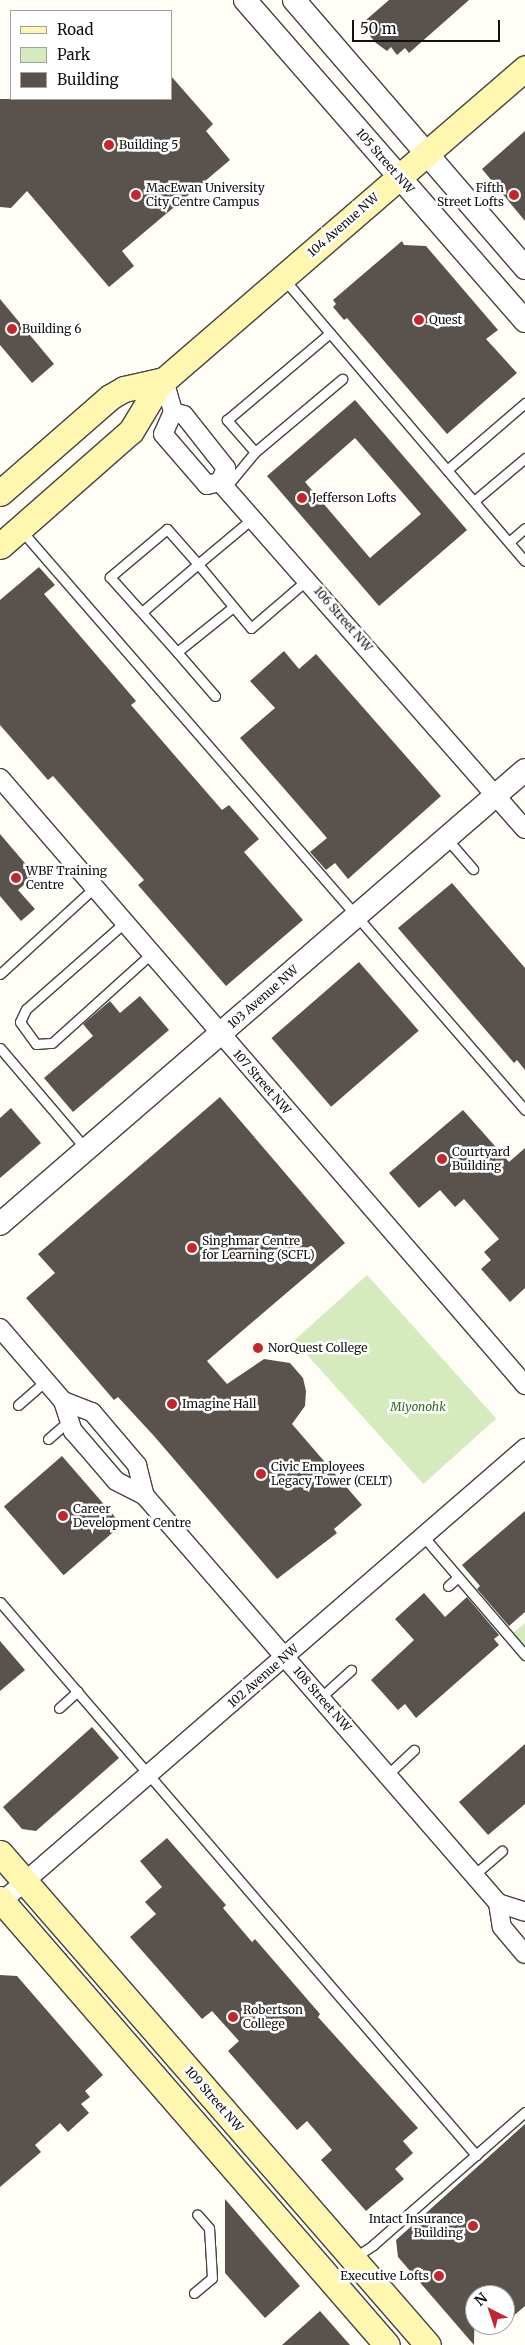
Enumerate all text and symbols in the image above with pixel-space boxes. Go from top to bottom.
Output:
legend [10,10,172,100]
scale bar [355,10,502,42]
text: 50 m [360,19,397,38]
text: Road [57,20,93,39]
text: Park [57,45,90,64]
text: Building [57,70,119,89]
street label: 105 Street NW [353,126,417,196]
place label: Building 5 [119,138,178,152]
marker: Building 5 [103,139,115,151]
place label: MacEwan University City Centre Campus [146,181,265,209]
place label: Fifth Street Lofts [437,181,504,209]
marker: MacEwan University City Centre Campus [130,189,142,201]
marker: Fifth Street Lofts [508,189,520,201]
street label: 104 Avenue NW [305,190,381,260]
place label: Quest [429,313,462,327]
marker: Quest [413,314,425,326]
place label: Building 6 [22,322,81,336]
marker: Building 6 [6,323,18,335]
place label: Jefferson Lofts [312,491,396,505]
marker: Jefferson Lofts [296,492,308,504]
street label: 106 Street NW [311,583,375,655]
place label: WBF Training Centre [26,864,107,892]
marker: WBF Training Centre [10,872,22,884]
street label: 103 Avenue NW [225,963,301,1031]
street label: 107 Street NW [230,1047,294,1117]
place label: Courtyard Building [452,1145,510,1173]
marker: Courtyard Building [436,1153,448,1165]
place label: Singhmar Centre for Learning (SCFL) [202,1234,315,1262]
marker: Singhmar Centre for Learning (SCFL) [186,1242,198,1254]
place label: NorQuest College [268,1341,367,1355]
marker: NorQuest College [252,1342,264,1354]
place label: Imagine Hall [182,1397,256,1411]
marker: Imagine Hall [166,1398,178,1410]
park label: Miyonohk [390,1400,446,1414]
place label: Civic Employees Legacy Tower (CELT) [271,1460,392,1488]
marker: Civic Employees Legacy Tower (CELT) [255,1468,267,1480]
place label: Career Development Centre [73,1502,191,1530]
marker: Career Development Centre [57,1510,69,1522]
street label: 102 Avenue NW [225,1641,301,1711]
street label: 108 Street NW [290,1664,354,1734]
place label: Robertson College [243,2003,303,2031]
marker: Robertson College [227,2011,239,2023]
street label: 109 Street NW [182,2063,246,2135]
place label: Intact Insurance Building [369,2212,463,2240]
marker: Intact Insurance Building [467,2220,479,2232]
place label: Executive Lofts [340,2269,429,2283]
marker: Executive Lofts [433,2270,445,2282]
north arrow [465,2285,515,2335]
text: N [471,2289,491,2310]

